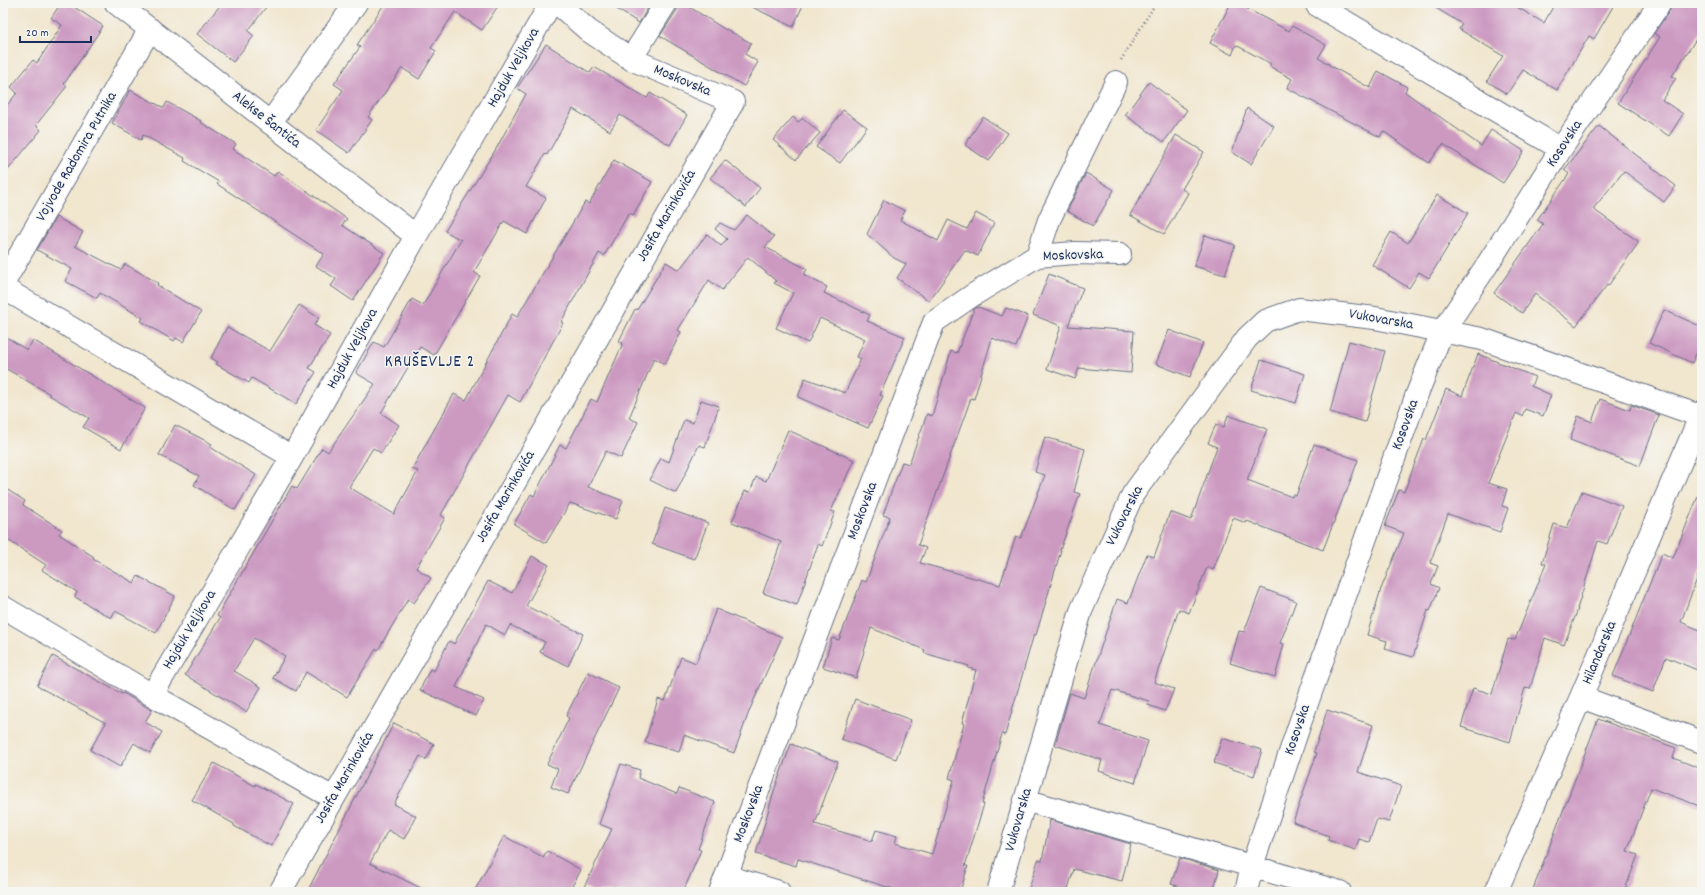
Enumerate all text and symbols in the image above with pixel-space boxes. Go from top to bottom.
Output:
scale bar [20,18,91,44]
street label: Hajduk Veljkova [482,23,546,112]
text: 20 m [26,25,49,42]
street label: Moskovska [650,59,715,103]
street label: Alekse Šantića [227,86,306,155]
street label: Vojvode Radomira Putnika [31,87,124,226]
street label: Kosovska [1542,115,1589,172]
street label: Josifa Marinkovića [632,165,703,266]
street label: Moskovska [1042,244,1105,268]
street label: Hajduk Veljkova [322,304,385,393]
street label: Vukovarska [1347,304,1416,337]
district label: KRUŠEVLJE 2 [385,351,475,375]
street label: Kosovska [1387,396,1426,453]
street label: Josifa Marinkovića [471,446,542,547]
street label: Moskovska [842,478,884,543]
street label: Vukovarska [1100,481,1150,550]
street label: Hajduk Veljkova [158,585,223,674]
street label: Hilandarska [1577,617,1624,688]
street label: Kosovska [1279,701,1317,758]
street label: Josifa Marinkovića [310,727,381,828]
street label: Moskovska [728,781,770,846]
street label: Vukovarska [999,785,1039,854]

